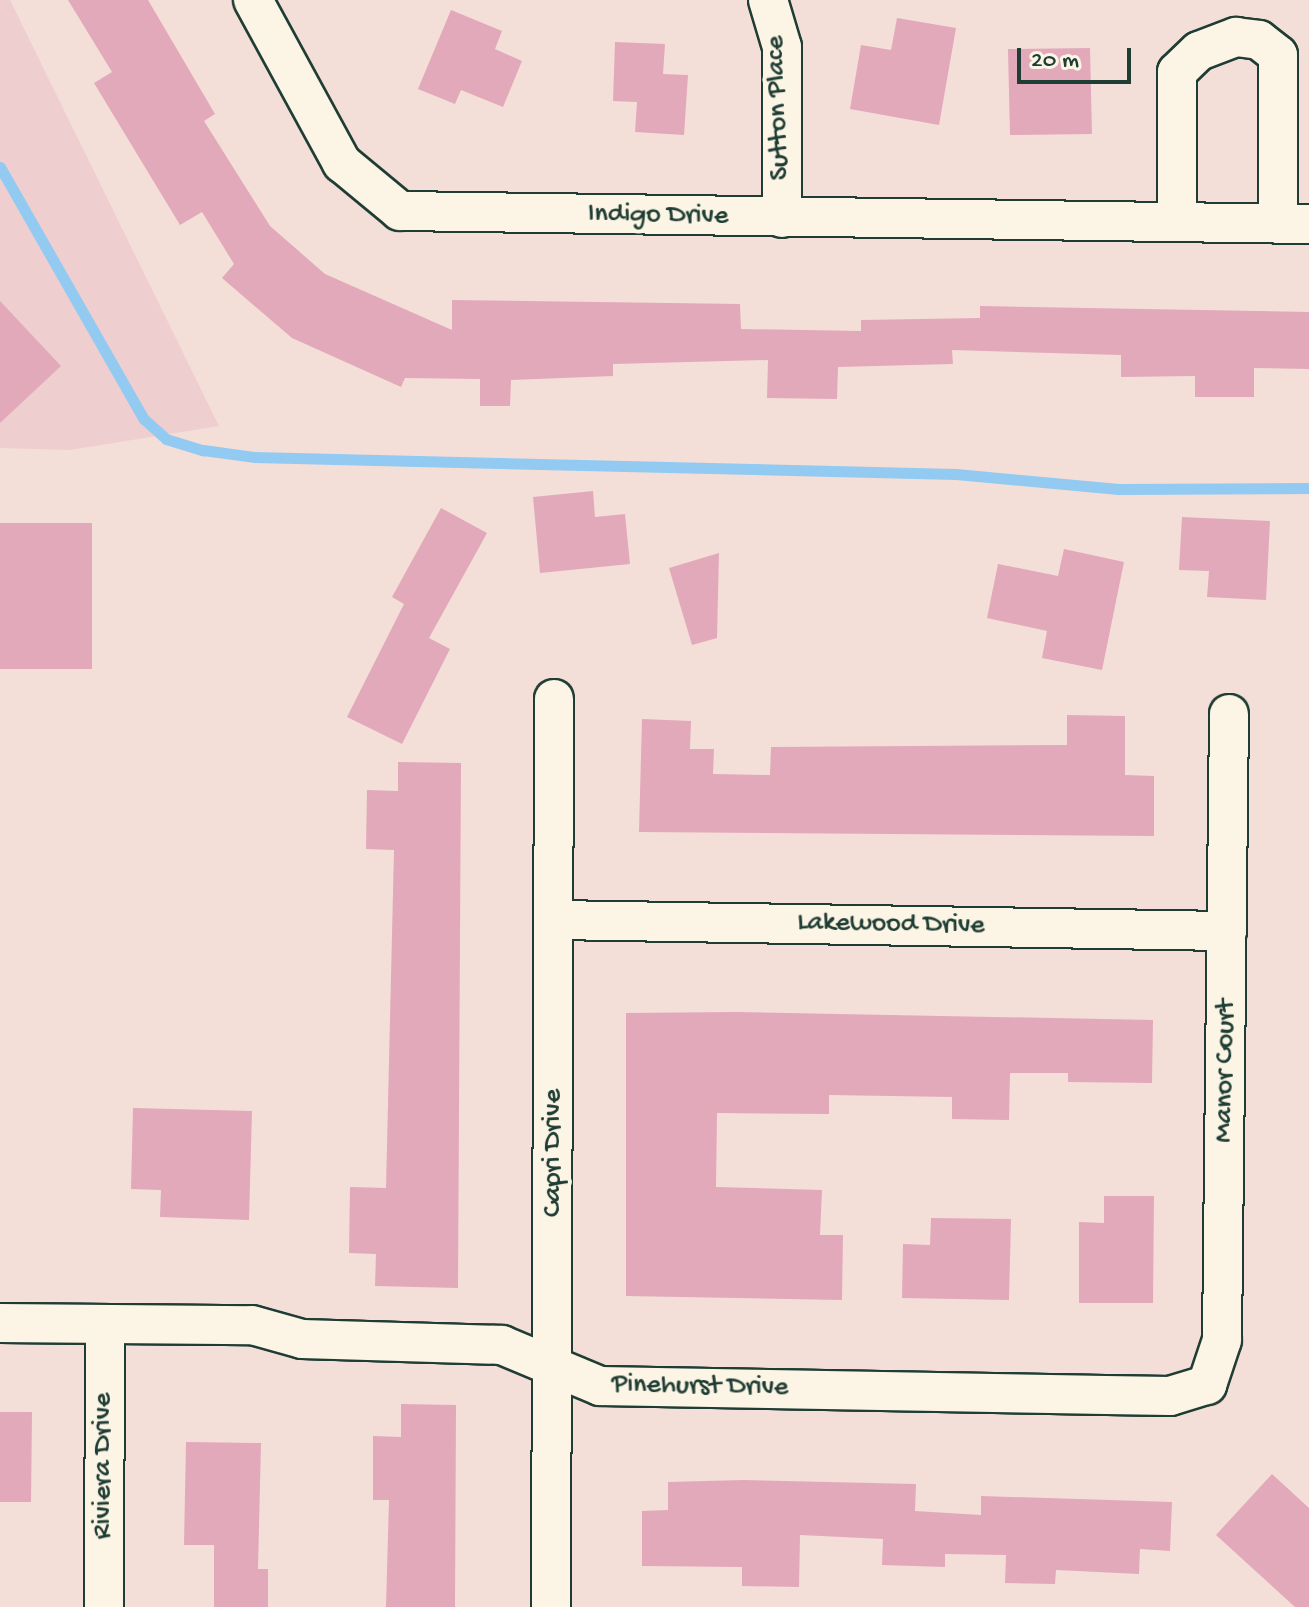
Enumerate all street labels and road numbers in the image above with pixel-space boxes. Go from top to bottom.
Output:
street label: Sutton Place [760,35,798,181]
street label: Indigo Drive [587,198,729,234]
street label: Lakewood Drive [797,907,985,943]
street label: Manor Court [1208,999,1244,1143]
street label: Capri Drive [537,1089,571,1217]
street label: Pinehurst Drive [611,1369,789,1405]
street label: Riviera Drive [87,1393,121,1539]

